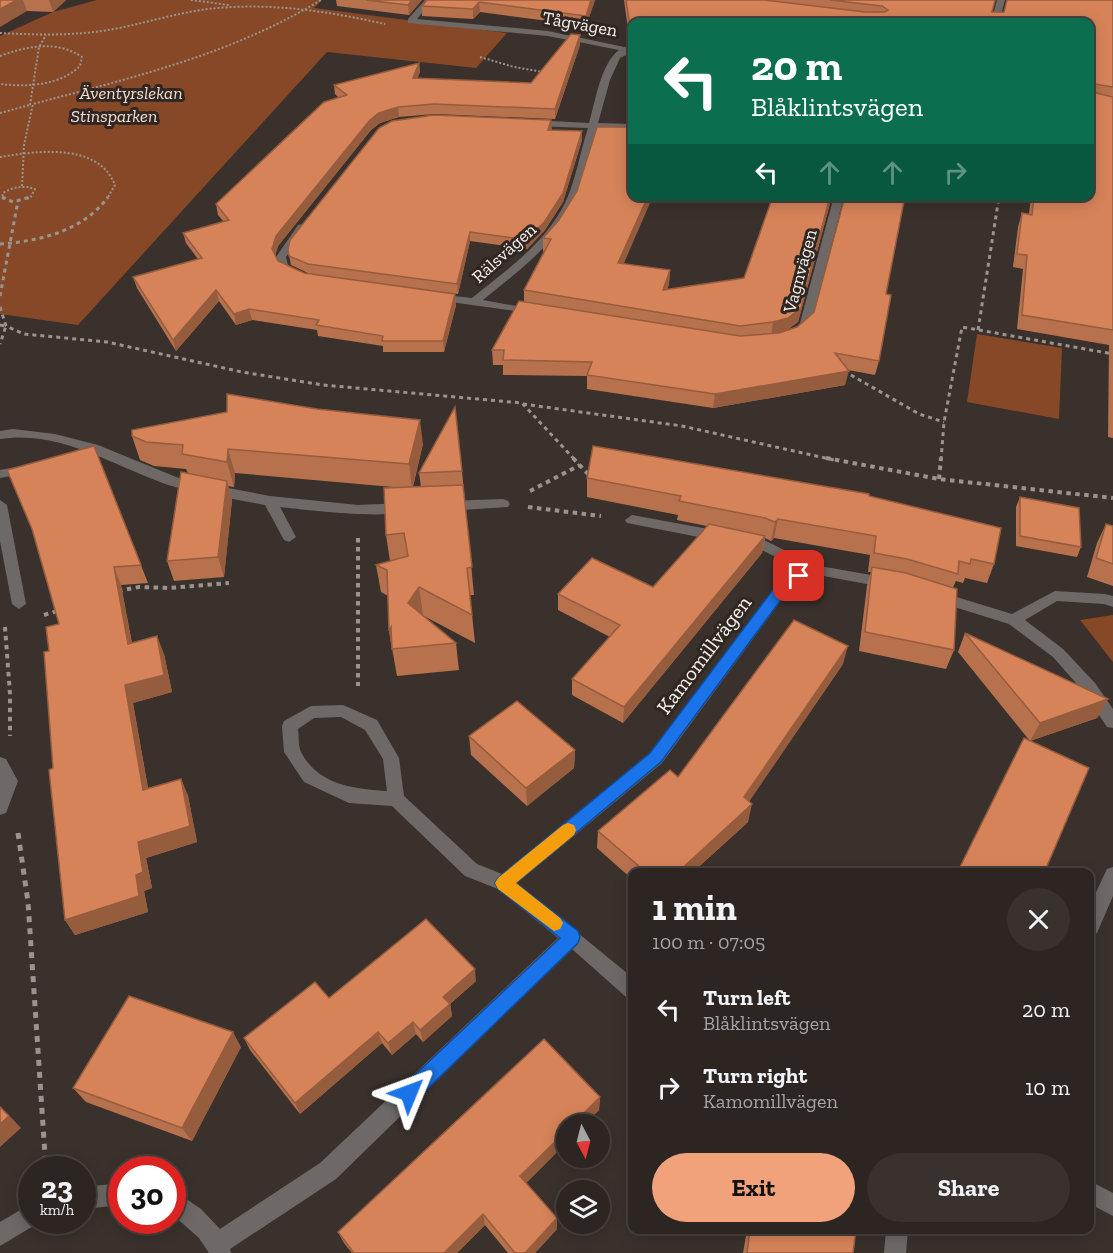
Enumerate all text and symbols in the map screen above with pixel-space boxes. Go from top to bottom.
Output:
street label: Tågvägen [541,7,620,42]
text: 20 m [751,40,842,91]
icon: left [652,42,730,120]
park label: Äventyrslekan [78,82,183,104]
text: Blåklintsvägen [751,91,923,123]
park label: Stinsparken [71,105,157,127]
icon: left [750,156,783,189]
icon: ahead [813,156,846,189]
icon: ahead [876,156,909,189]
icon: right [939,156,972,189]
street label: Rälsvägen [467,218,541,288]
street label: Vagnvägen [778,226,822,316]
pin [773,550,824,601]
icon: arrive [782,559,815,592]
street label: Kamomillvägen [651,591,756,719]
text: 1 min [652,886,737,929]
button: close [1007,888,1070,951]
text: 100 m · 07:05 [652,930,765,954]
text: Turn left [703,984,790,1011]
icon: left [652,993,685,1026]
text: 20 m [1022,996,1070,1023]
text: Blåklintsvägen [703,1011,831,1035]
position arrow [377,1061,441,1125]
text: Turn right [703,1062,807,1089]
icon: right [652,1071,685,1104]
text: 10 m [1025,1074,1070,1101]
text: Kamomillvägen [703,1089,838,1113]
north arrow [556,1114,610,1168]
map controls [556,1114,610,1234]
button: Exit [652,1153,855,1222]
button: Share [867,1153,1070,1222]
speed limit sign: 30 [108,1156,186,1234]
text: 23 [41,1170,73,1206]
button: layers [556,1180,610,1234]
text: km/h [40,1201,74,1219]

